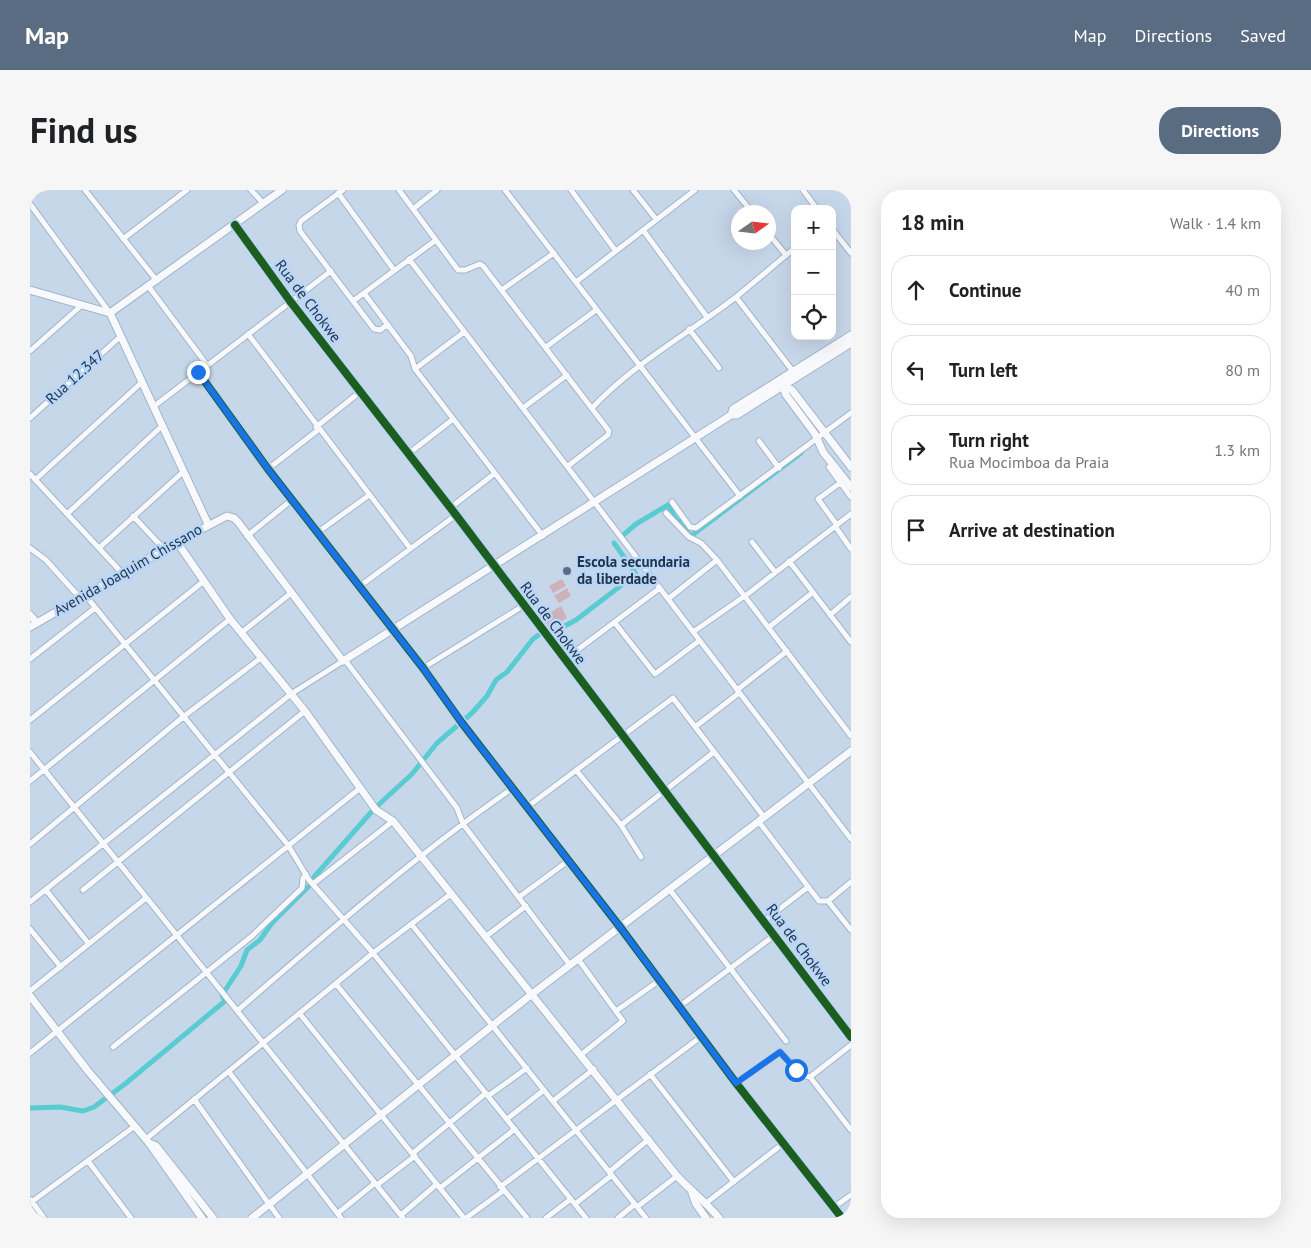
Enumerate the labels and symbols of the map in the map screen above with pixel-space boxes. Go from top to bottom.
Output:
north arrow [731,205,776,250]
street label: Rua de Chokwe [271,256,346,346]
street label: Rua 12.347 [41,345,108,408]
route end [187,361,210,384]
street label: Avenida Joaquim Chissano [50,519,205,620]
place label: Escola secundaria da liberdade [577,552,690,588]
marker: Escola secundaria da liberdade [561,565,573,577]
street label: Rua de Chokwe [516,578,591,668]
street label: Rua de Chokwe [762,900,837,990]
route start [785,1059,808,1082]

